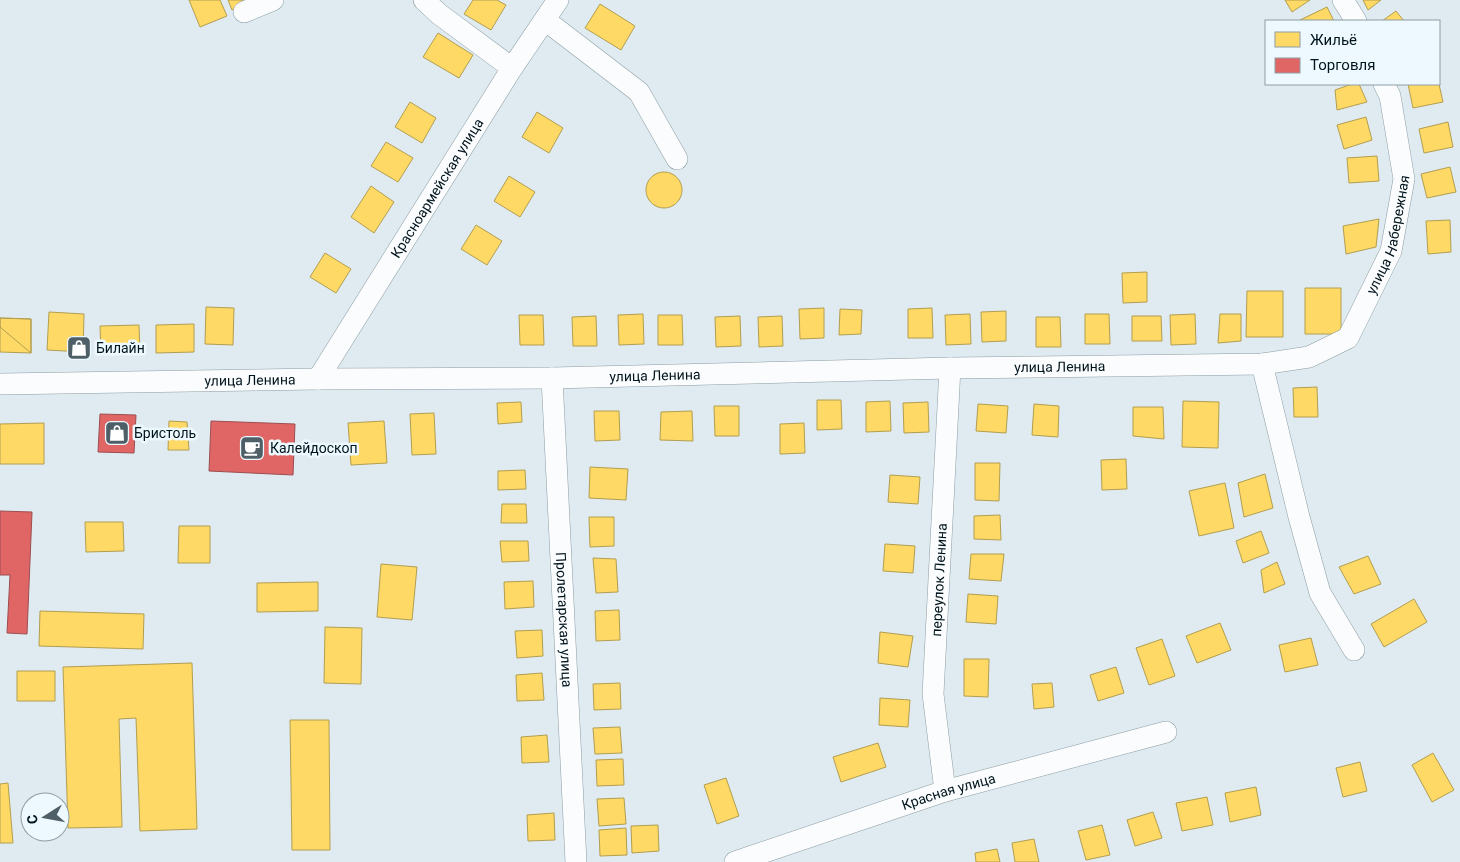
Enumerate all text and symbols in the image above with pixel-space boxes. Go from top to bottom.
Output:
legend [1265,20,1440,85]
text: Жильё [1310,31,1357,49]
text: Торговля [1310,56,1375,74]
street label: Красноармейская улица [388,115,487,261]
street label: улица Набережная [1363,174,1413,297]
shop icon: Билайн [66,335,92,361]
place label: Билайн [96,340,145,356]
street label: улица Ленина [1014,358,1106,375]
street label: улица Ленина [609,366,701,385]
street label: улица Ленина [204,371,296,389]
shop icon: Бристоль [104,420,130,446]
place label: Бристоль [134,425,196,441]
cafe icon: Калейдоскоп [239,435,265,461]
place label: Калейдоскоп [270,440,357,456]
street label: переулок Ленина [928,523,950,637]
street label: Пролетарская улица [553,552,575,688]
street label: Красная улица [900,770,997,813]
north arrow [20,792,70,842]
text: С [24,813,41,826]

